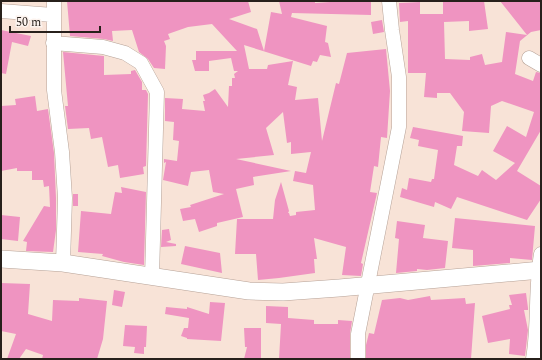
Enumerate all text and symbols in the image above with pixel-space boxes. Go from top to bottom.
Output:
scale bar [10,8,100,34]
text: 50 m [16,13,41,32]

